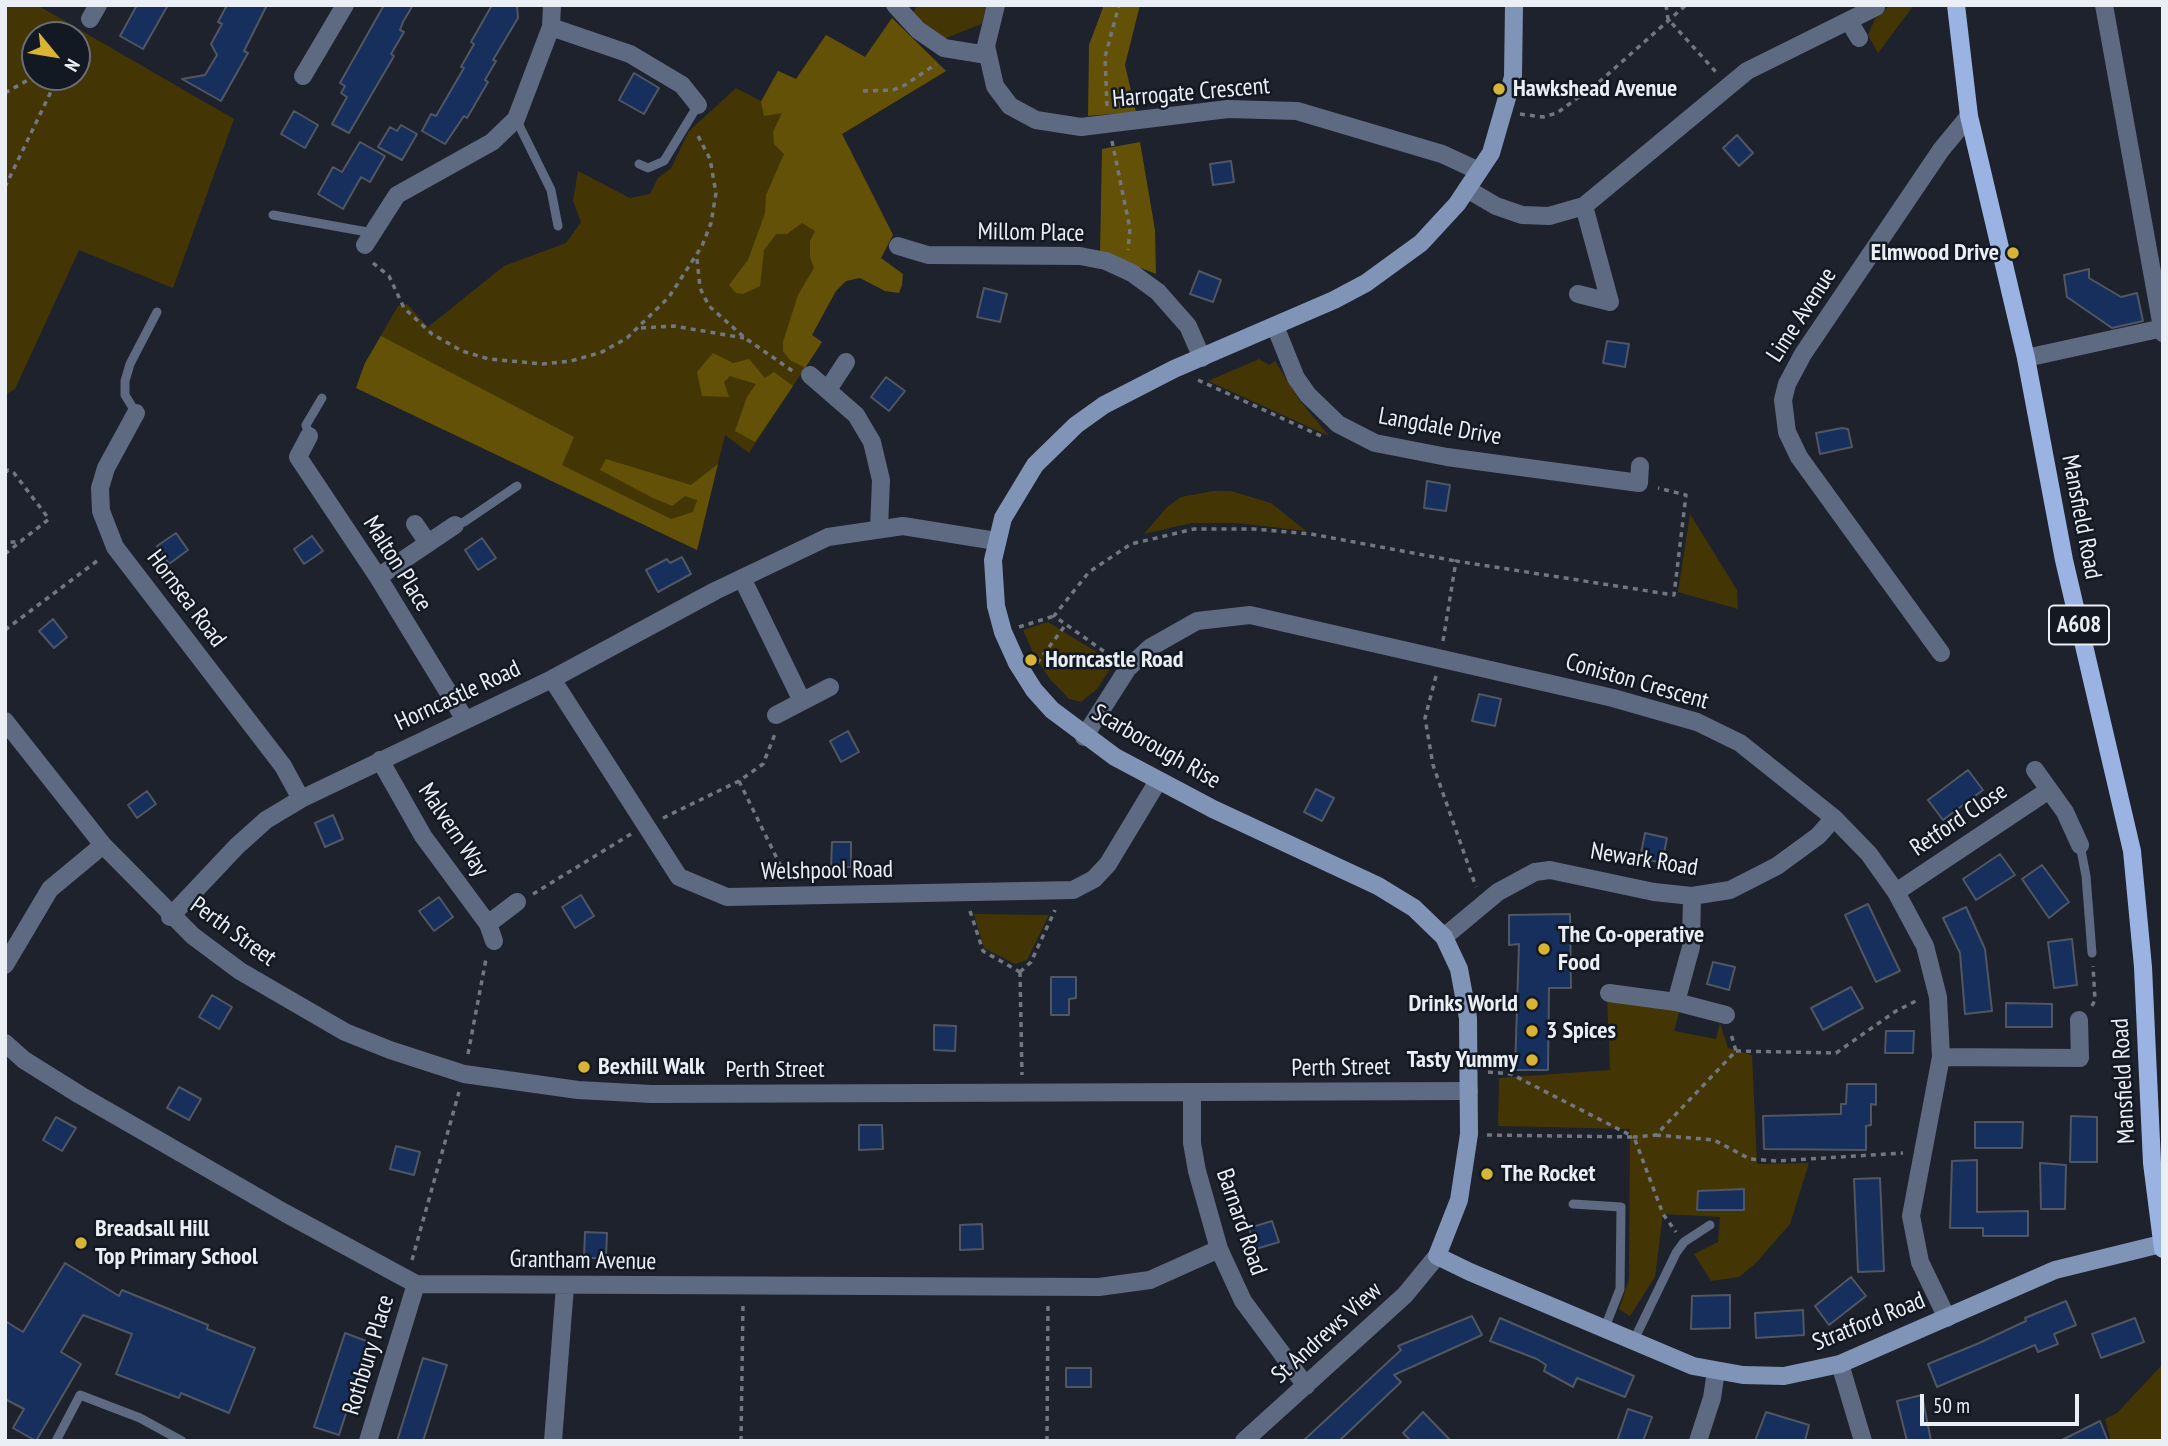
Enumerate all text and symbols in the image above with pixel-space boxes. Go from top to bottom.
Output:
north arrow [21,21,91,91]
text: N [59,55,85,76]
street label: Harrogate Crescent [1111,72,1271,114]
place label: Hawkshead Avenue [1513,75,1677,103]
marker: Hawkshead Avenue [1491,81,1507,97]
street label: Millom Place [977,218,1085,248]
place label: Elmwood Drive [1871,239,1999,267]
marker: Elmwood Drive [2005,245,2021,261]
street label: Lime Avenue [1761,263,1843,367]
street label: Langdale Drive [1376,402,1504,452]
street label: Mansfield Road [2055,452,2107,582]
street label: Malton Place [356,511,438,617]
street label: Hornsea Road [140,545,232,653]
road number: A608 [2049,606,2109,645]
place label: Horncastle Road [1045,646,1183,674]
street label: Coniston Crescent [1562,648,1712,716]
marker: Horncastle Road [1023,652,1039,668]
street label: Horncastle Road [391,654,525,738]
street label: Scarborough Rise [1086,699,1226,795]
street label: Retford Close [1905,777,2013,863]
street label: Malvern Way [411,778,495,882]
street label: Newark Road [1588,837,1700,883]
street label: Welshpool Road [761,855,893,887]
street label: Perth Street [184,891,282,973]
place label: The Co-operative Food [1558,921,1704,977]
marker: The Co-operative Food [1536,941,1552,957]
place label: Drinks World [1408,990,1518,1018]
marker: Drinks World [1524,996,1540,1012]
place label: 3 Spices [1546,1017,1616,1045]
street label: Mansfield Road [2106,1017,2142,1145]
marker: 3 Spices [1524,1023,1540,1039]
place label: Tasty Yummy [1407,1046,1518,1074]
marker: Tasty Yummy [1524,1052,1540,1068]
place label: Bexhill Walk [598,1053,705,1081]
street label: Perth Street [1291,1053,1391,1083]
street label: Perth Street [725,1056,825,1084]
marker: Bexhill Walk [576,1059,592,1075]
place label: The Rocket [1501,1160,1595,1188]
street label: Barnard Road [1209,1165,1273,1279]
marker: The Rocket [1479,1166,1495,1182]
place label: Breadsall Hill Top Primary School [95,1215,258,1271]
marker: Breadsall Hill Top Primary School [73,1235,89,1251]
street label: Grantham Avenue [509,1245,657,1277]
street label: St Andrews View [1266,1276,1388,1390]
street label: Stratford Road [1808,1286,1930,1358]
street label: Rothbury Place [337,1292,401,1418]
scale bar [1923,1380,2082,1424]
text: 50 m [1933,1392,1970,1419]

